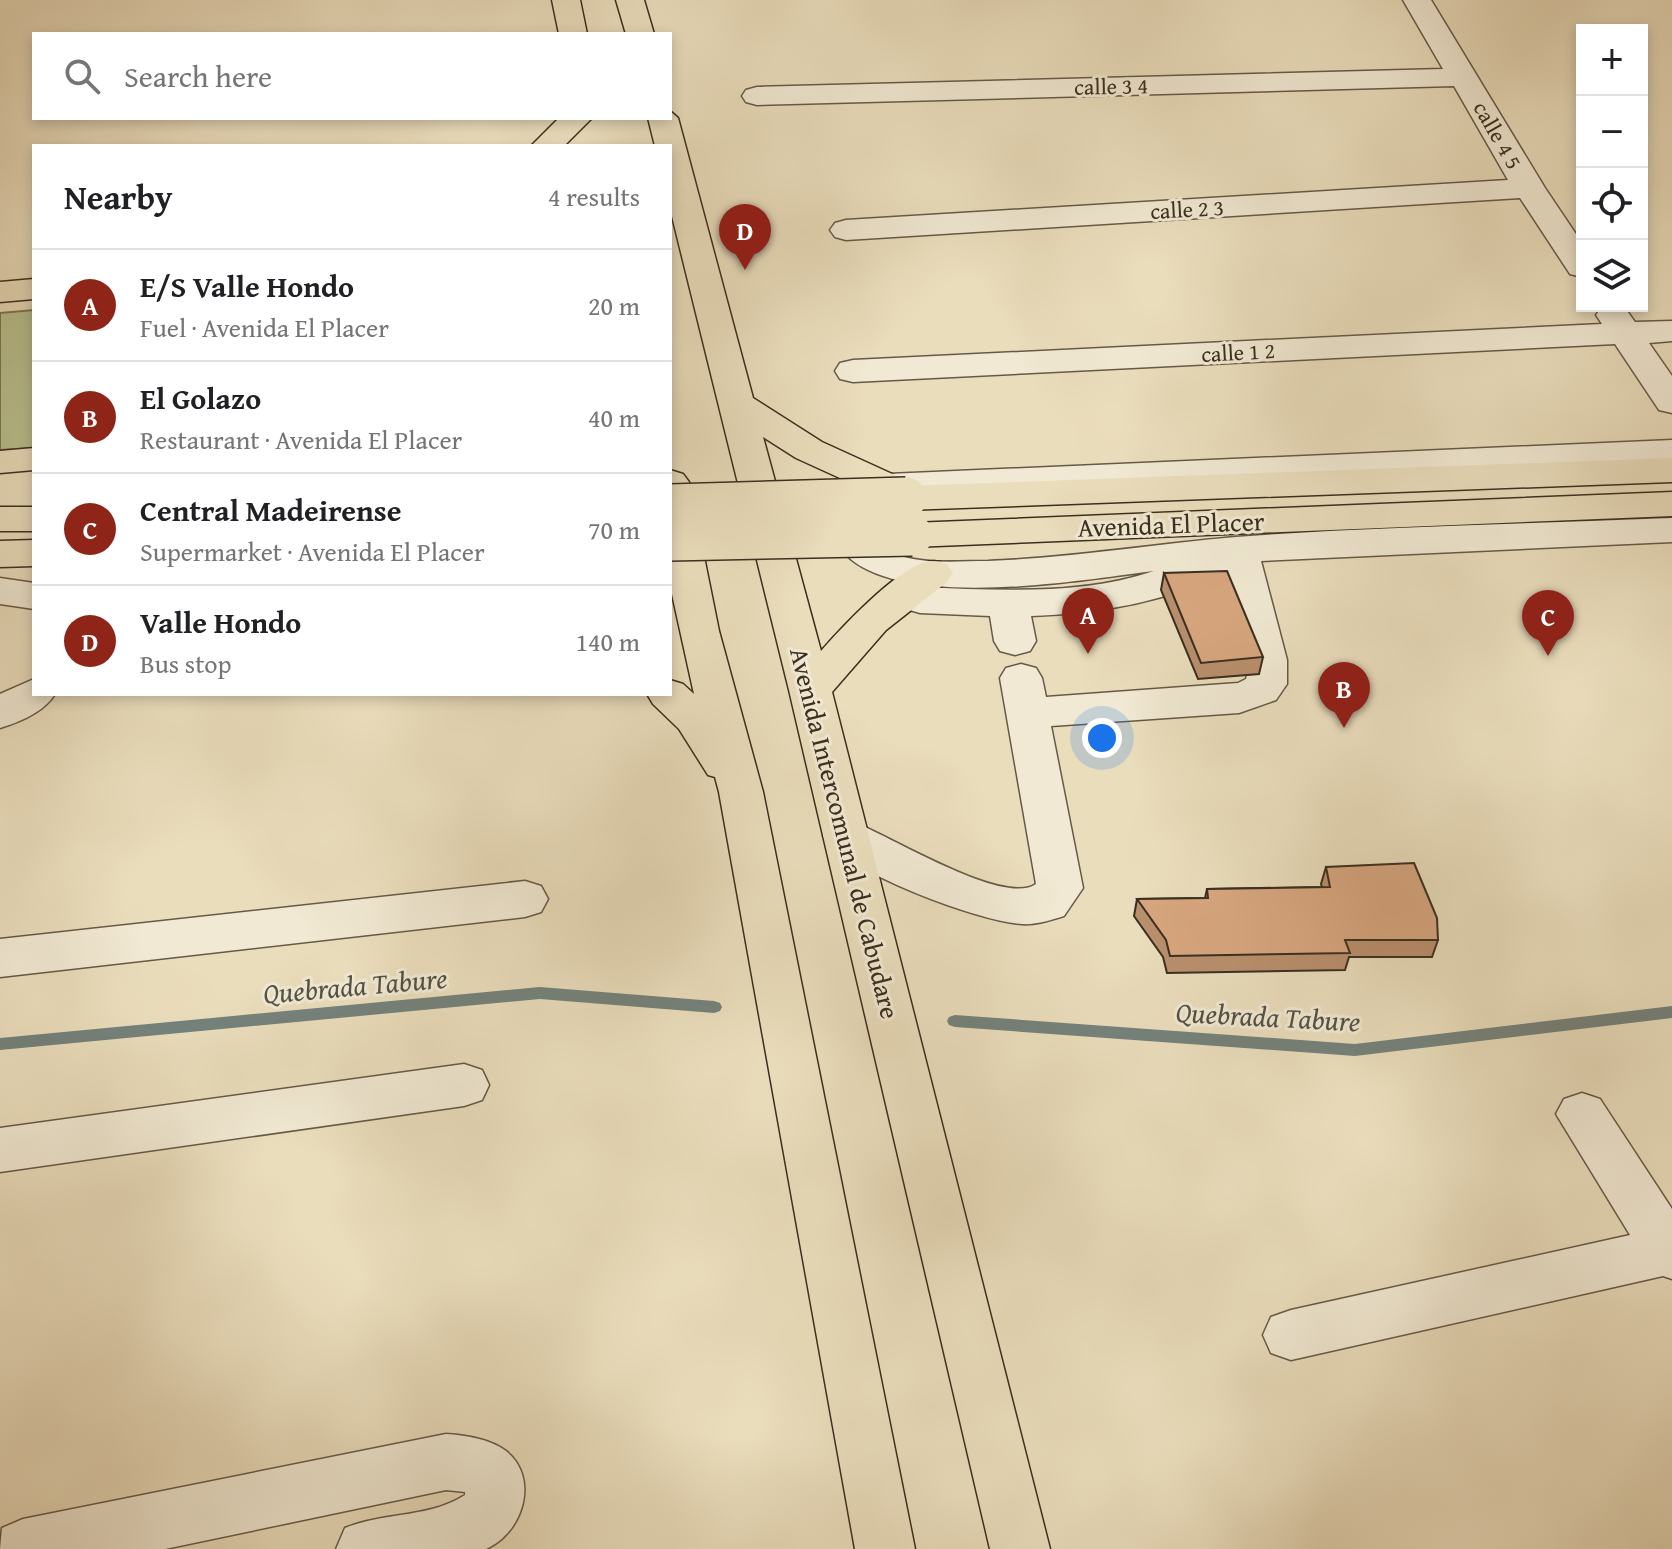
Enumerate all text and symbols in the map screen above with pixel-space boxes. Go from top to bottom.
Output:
map controls [1576,24,1648,312]
button: + [1576,24,1648,96]
search box [32,32,672,120]
icon: search [60,54,104,98]
text: Search here [124,54,272,98]
street label: calle 3 4 [1074,69,1148,103]
street label: calle 4 5 [1466,95,1530,175]
button: − [1576,96,1648,168]
button: locate [1576,168,1648,240]
text: Nearby [64,172,173,221]
text: 4 results [548,177,640,216]
street label: calle 2 3 [1149,191,1225,227]
pin: D [719,204,771,270]
button: layers [1576,240,1648,312]
text: E/S Valle Hondo [140,264,354,308]
text: A [82,286,98,325]
text: 20 m [588,286,640,325]
text: Fuel · Avenida El Placer [140,308,389,347]
street label: calle 1 2 [1200,334,1276,370]
text: El Golazo [140,376,261,420]
text: B [82,398,98,437]
text: 40 m [588,398,640,437]
text: Restaurant · Avenida El Placer [140,420,462,459]
text: Central Madeirense [140,488,401,532]
street label: Avenida El Placer [1077,501,1265,547]
text: C [83,510,97,549]
text: 70 m [588,510,640,549]
text: Supermarket · Avenida El Placer [140,532,485,571]
pin: A [1062,588,1114,654]
pin: C [1522,590,1574,656]
text: Valle Hondo [140,600,301,644]
text: D [82,622,98,661]
text: 140 m [575,622,640,661]
street label: Avenida Intercomunal de Cabudare [780,643,910,1023]
text: Bus stop [140,644,232,683]
pin: B [1318,662,1370,728]
your location [1082,718,1122,758]
water label: Quebrada Tabure [261,957,449,1013]
water label: Quebrada Tabure [1175,991,1361,1041]

